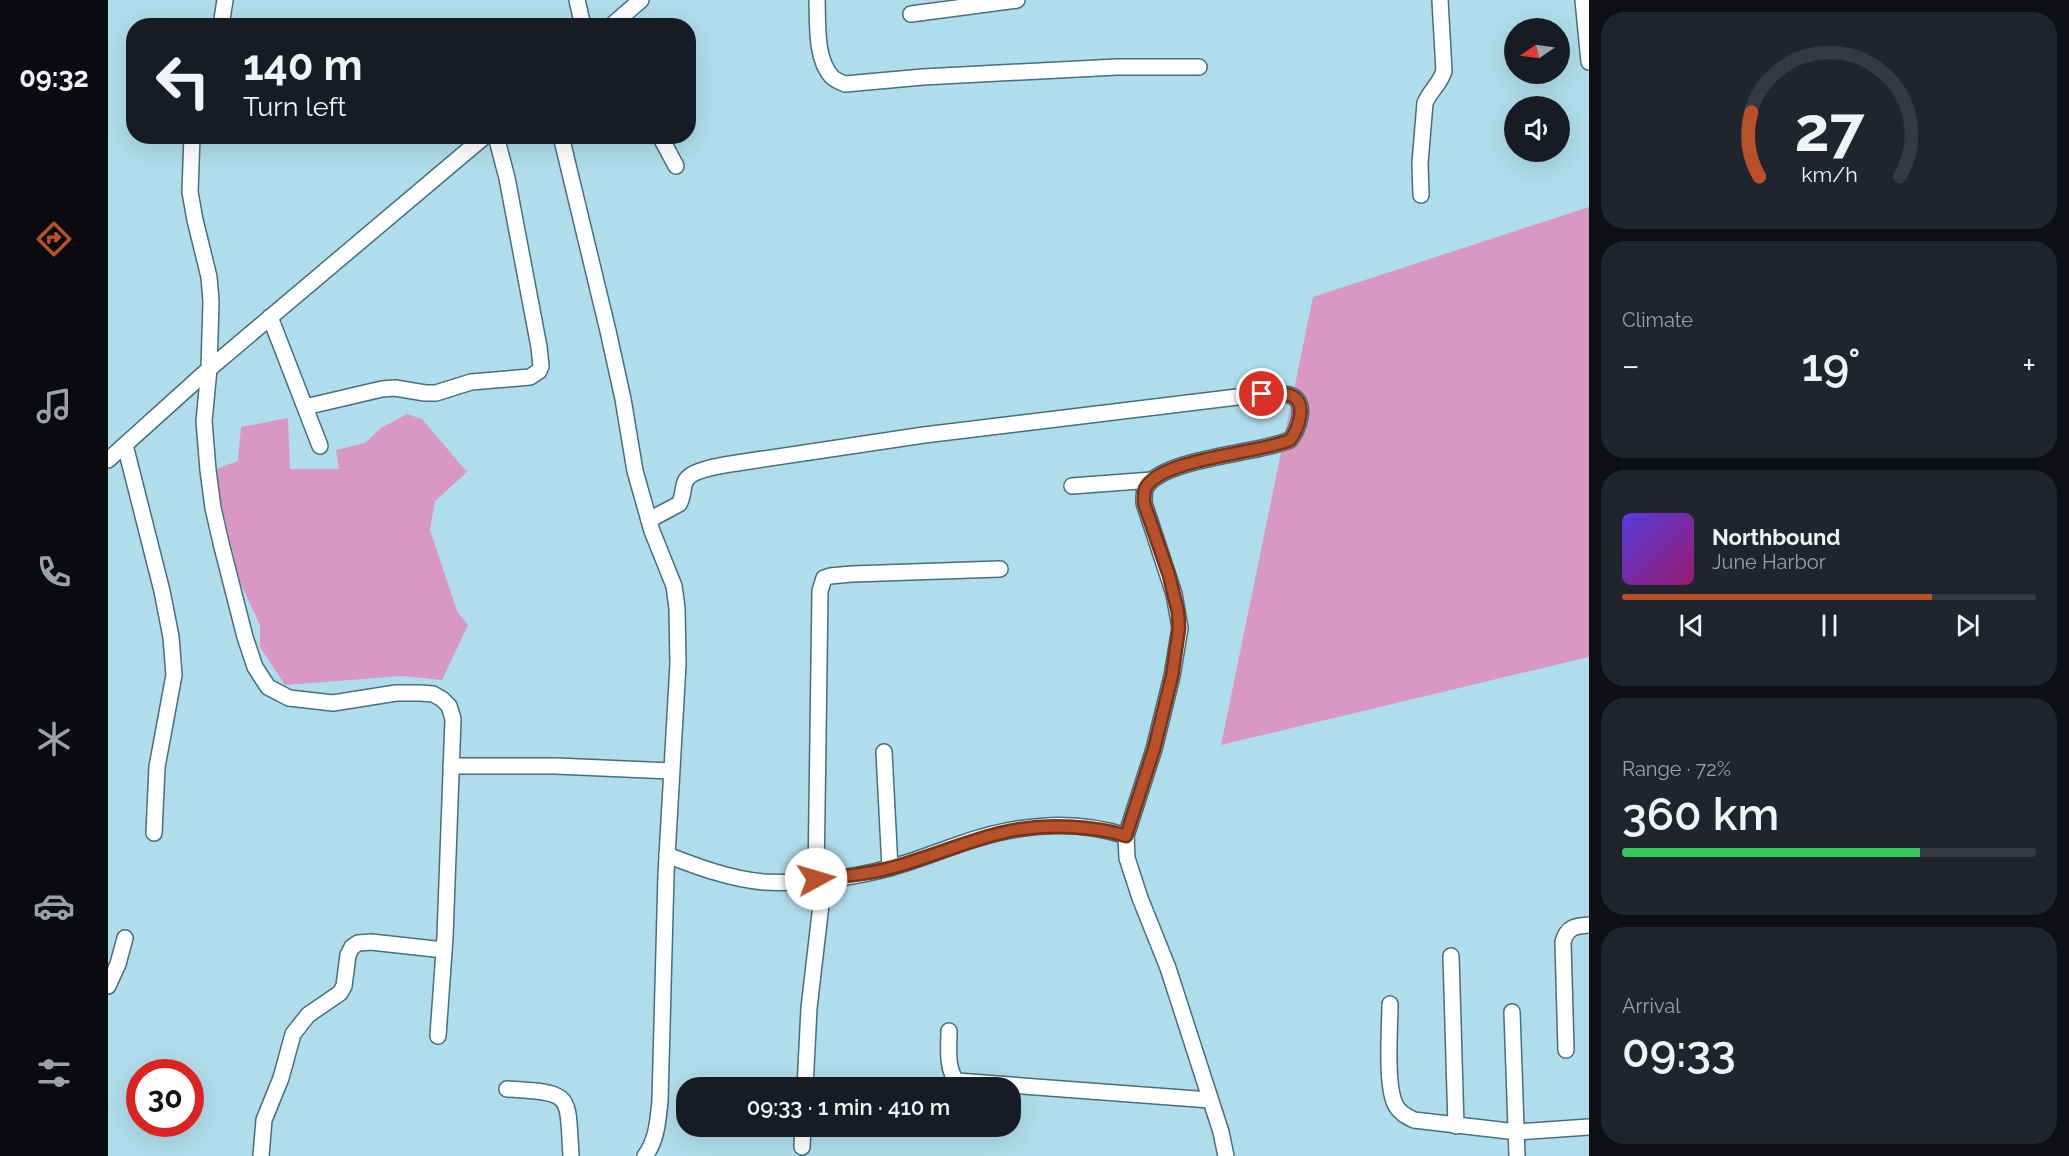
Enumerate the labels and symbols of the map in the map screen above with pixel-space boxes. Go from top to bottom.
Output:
north arrow [1504,18,1570,84]
pin [1236,368,1287,419]
position arrow [784,847,848,911]
speed limit sign: 30 [126,1059,204,1137]

